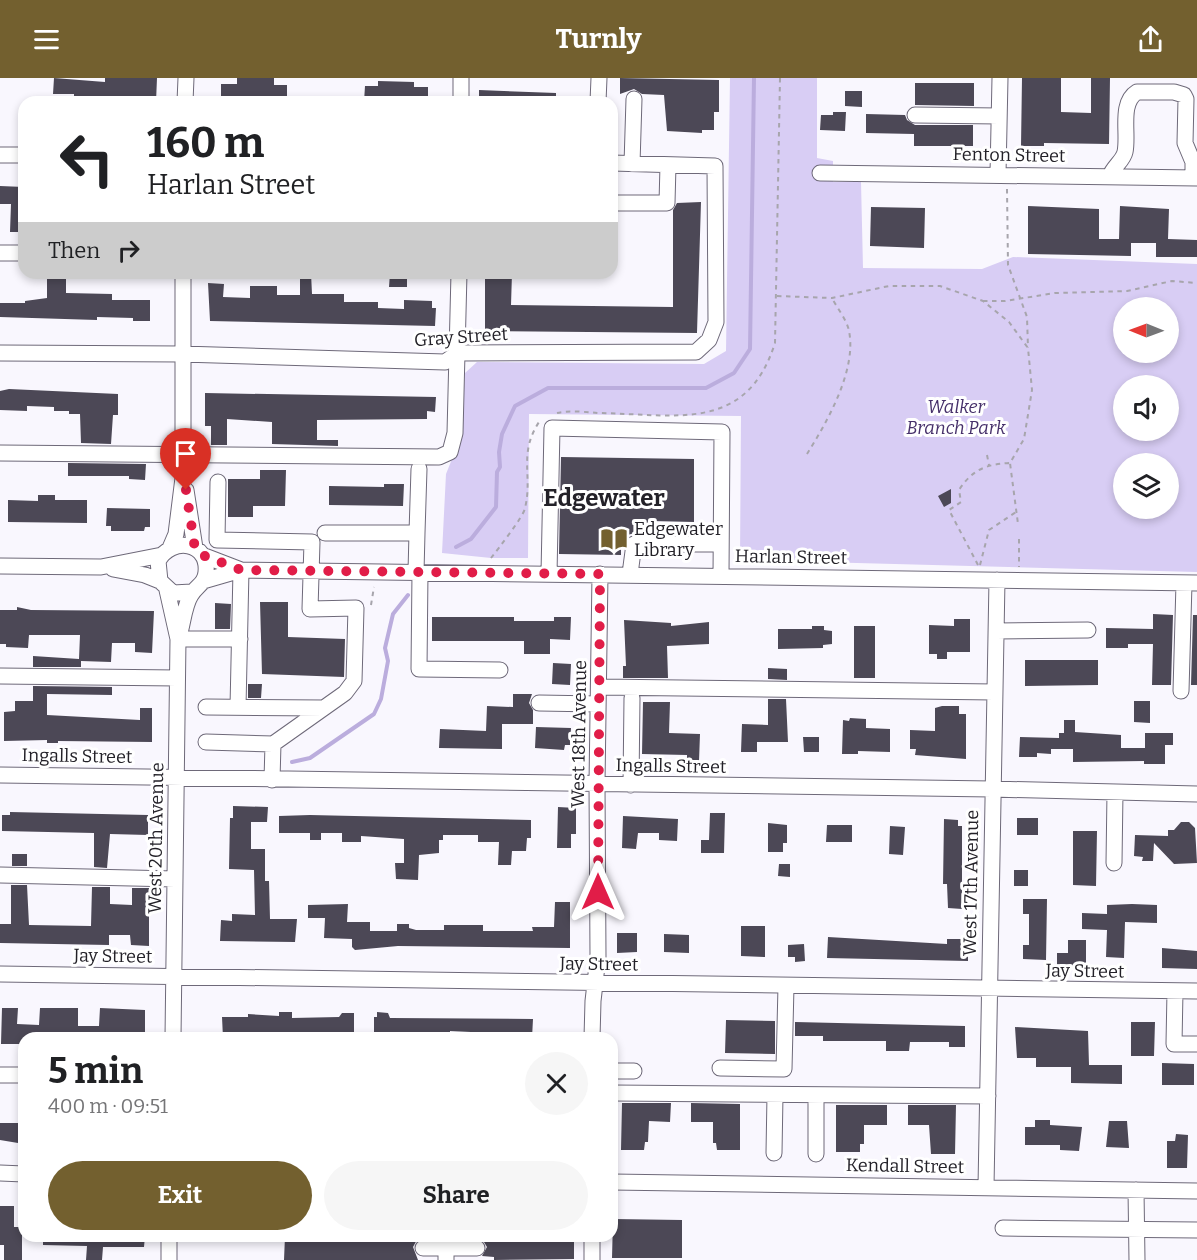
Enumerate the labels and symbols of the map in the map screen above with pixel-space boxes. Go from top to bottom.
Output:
street label: Fenton Street [952,143,1066,167]
north arrow [1113,297,1179,363]
street label: Gray Street [413,323,509,351]
park label: Walker Branch Park [906,396,1006,439]
pin [160,428,211,490]
district label: Edgewater [543,484,665,512]
place label: Edgewater Library [634,518,723,561]
library icon: Edgewater Library [599,524,629,554]
street label: Harlan Street [735,545,848,569]
street label: West 18th Avenue [567,660,591,808]
street label: Ingalls Street [21,744,133,768]
street label: Ingalls Street [615,754,727,778]
street label: West 20th Avenue [144,762,168,914]
street label: West 17th Avenue [959,810,983,956]
position arrow [566,860,630,924]
street label: Jay Street [72,944,153,968]
street label: Jay Street [558,952,639,976]
street label: Jay Street [1044,959,1125,983]
street label: Kendall Street [846,1154,965,1178]

